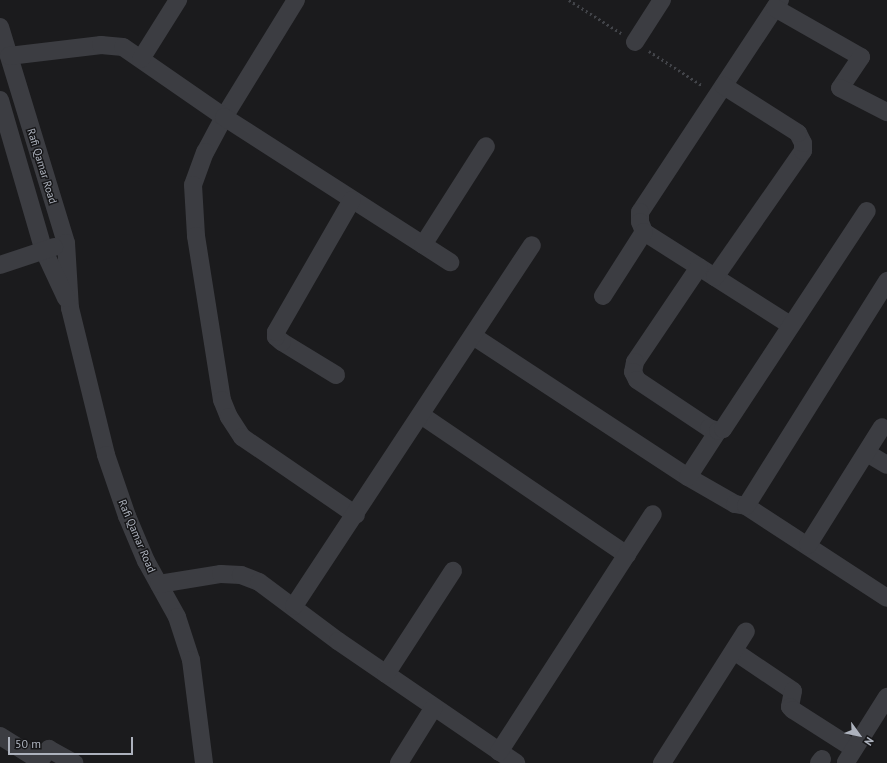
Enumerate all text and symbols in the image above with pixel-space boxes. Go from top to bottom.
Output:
street label: Rafi Qamar Road [24,127,60,205]
street label: Rafi Qamar Road [116,497,158,575]
north arrow [839,715,879,755]
scale bar [10,729,135,755]
text: N [861,735,877,748]
text: 50 m [15,736,41,751]

